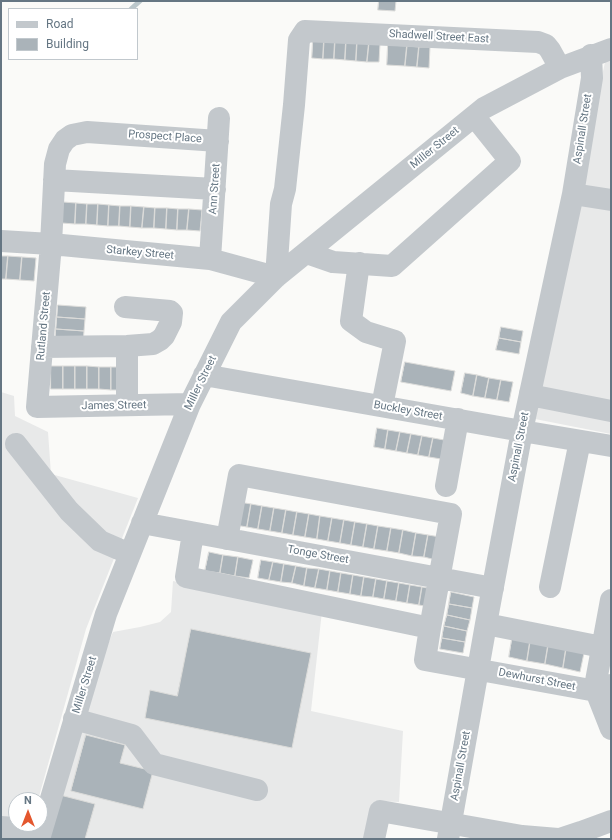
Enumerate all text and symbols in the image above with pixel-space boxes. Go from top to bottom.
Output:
legend [8,8,138,60]
text: Road [46,17,74,31]
street label: Shadwell Street East [389,28,489,46]
text: Building [46,37,89,51]
street label: Aspinall Street [571,93,595,165]
street label: Miller Street [408,124,462,172]
street label: Prospect Place [128,128,202,146]
street label: Ann Street [207,163,223,215]
street label: Starkey Street [106,243,174,263]
street label: Rutland Street [34,291,54,361]
street label: Miller Street [182,354,220,412]
street label: Buckley Street [373,398,443,424]
street label: James Street [81,399,147,413]
street label: Aspinall Street [506,411,532,483]
street label: Tonge Street [286,543,350,567]
street label: Miller Street [70,655,100,715]
street label: Dewhurst Street [497,666,577,694]
street label: Aspinall Street [448,730,474,802]
north arrow [8,792,48,832]
text: N [24,794,32,807]

